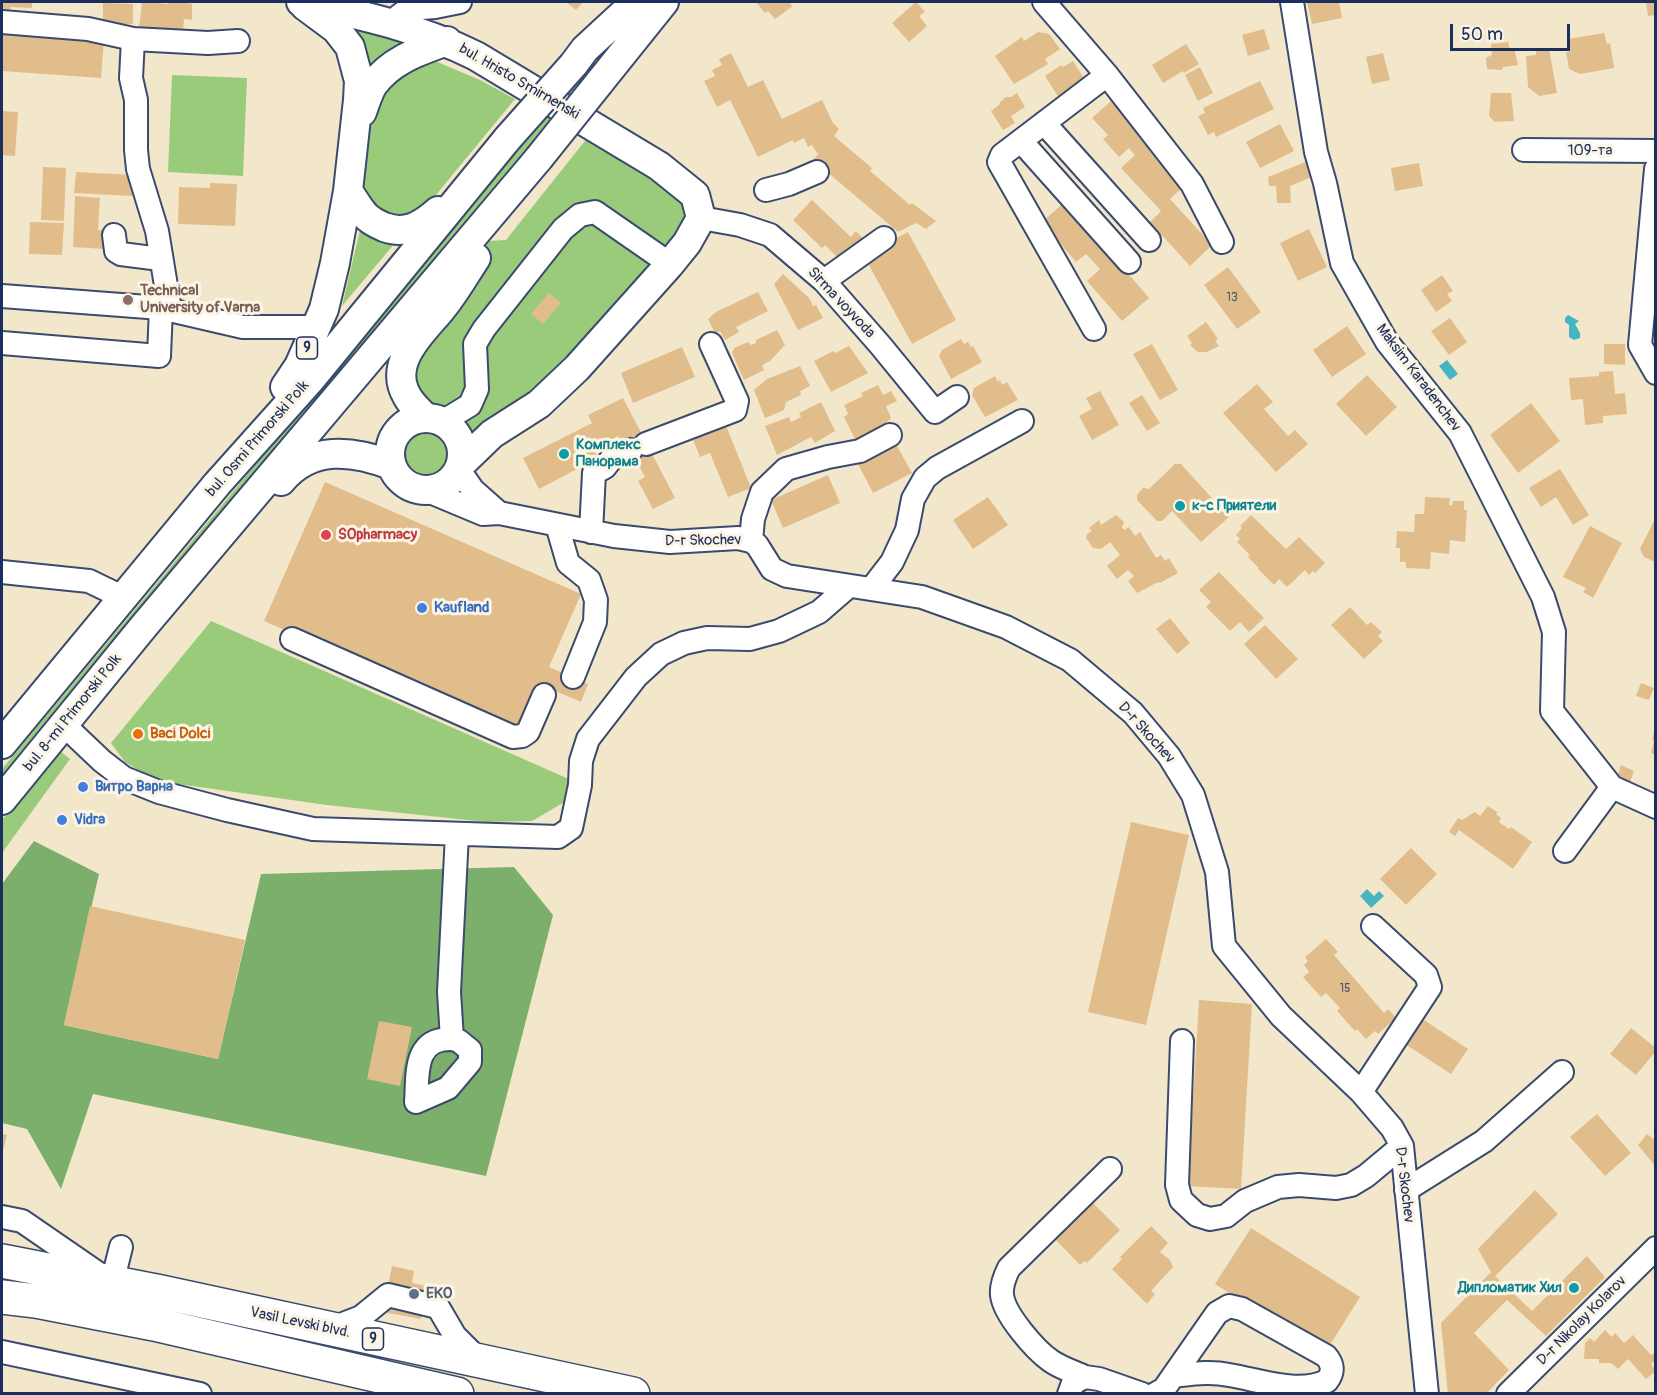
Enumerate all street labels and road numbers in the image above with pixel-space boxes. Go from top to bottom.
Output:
street label: bul. Hristo Smirnenski [456,40,582,124]
street label: 109-та [1568,142,1612,160]
street label: Sirma voyvoda [803,264,879,342]
street label: Maksim Karadenchev [1372,321,1464,435]
road number: 9 [296,337,318,359]
street label: bul. Osmi Primorski Polk [203,377,313,501]
street label: D-r Skochev [665,531,741,551]
street label: bul. 8-mi Primorski Polk [20,651,126,775]
street label: D-r Skochev [1114,699,1178,767]
street label: D-r Skochev [1390,1146,1418,1224]
street label: D-r Nikolay Kolarov [1533,1272,1631,1370]
street label: Vasil Levski blvd. [248,1304,352,1342]
road number: 9 [362,1328,384,1350]

